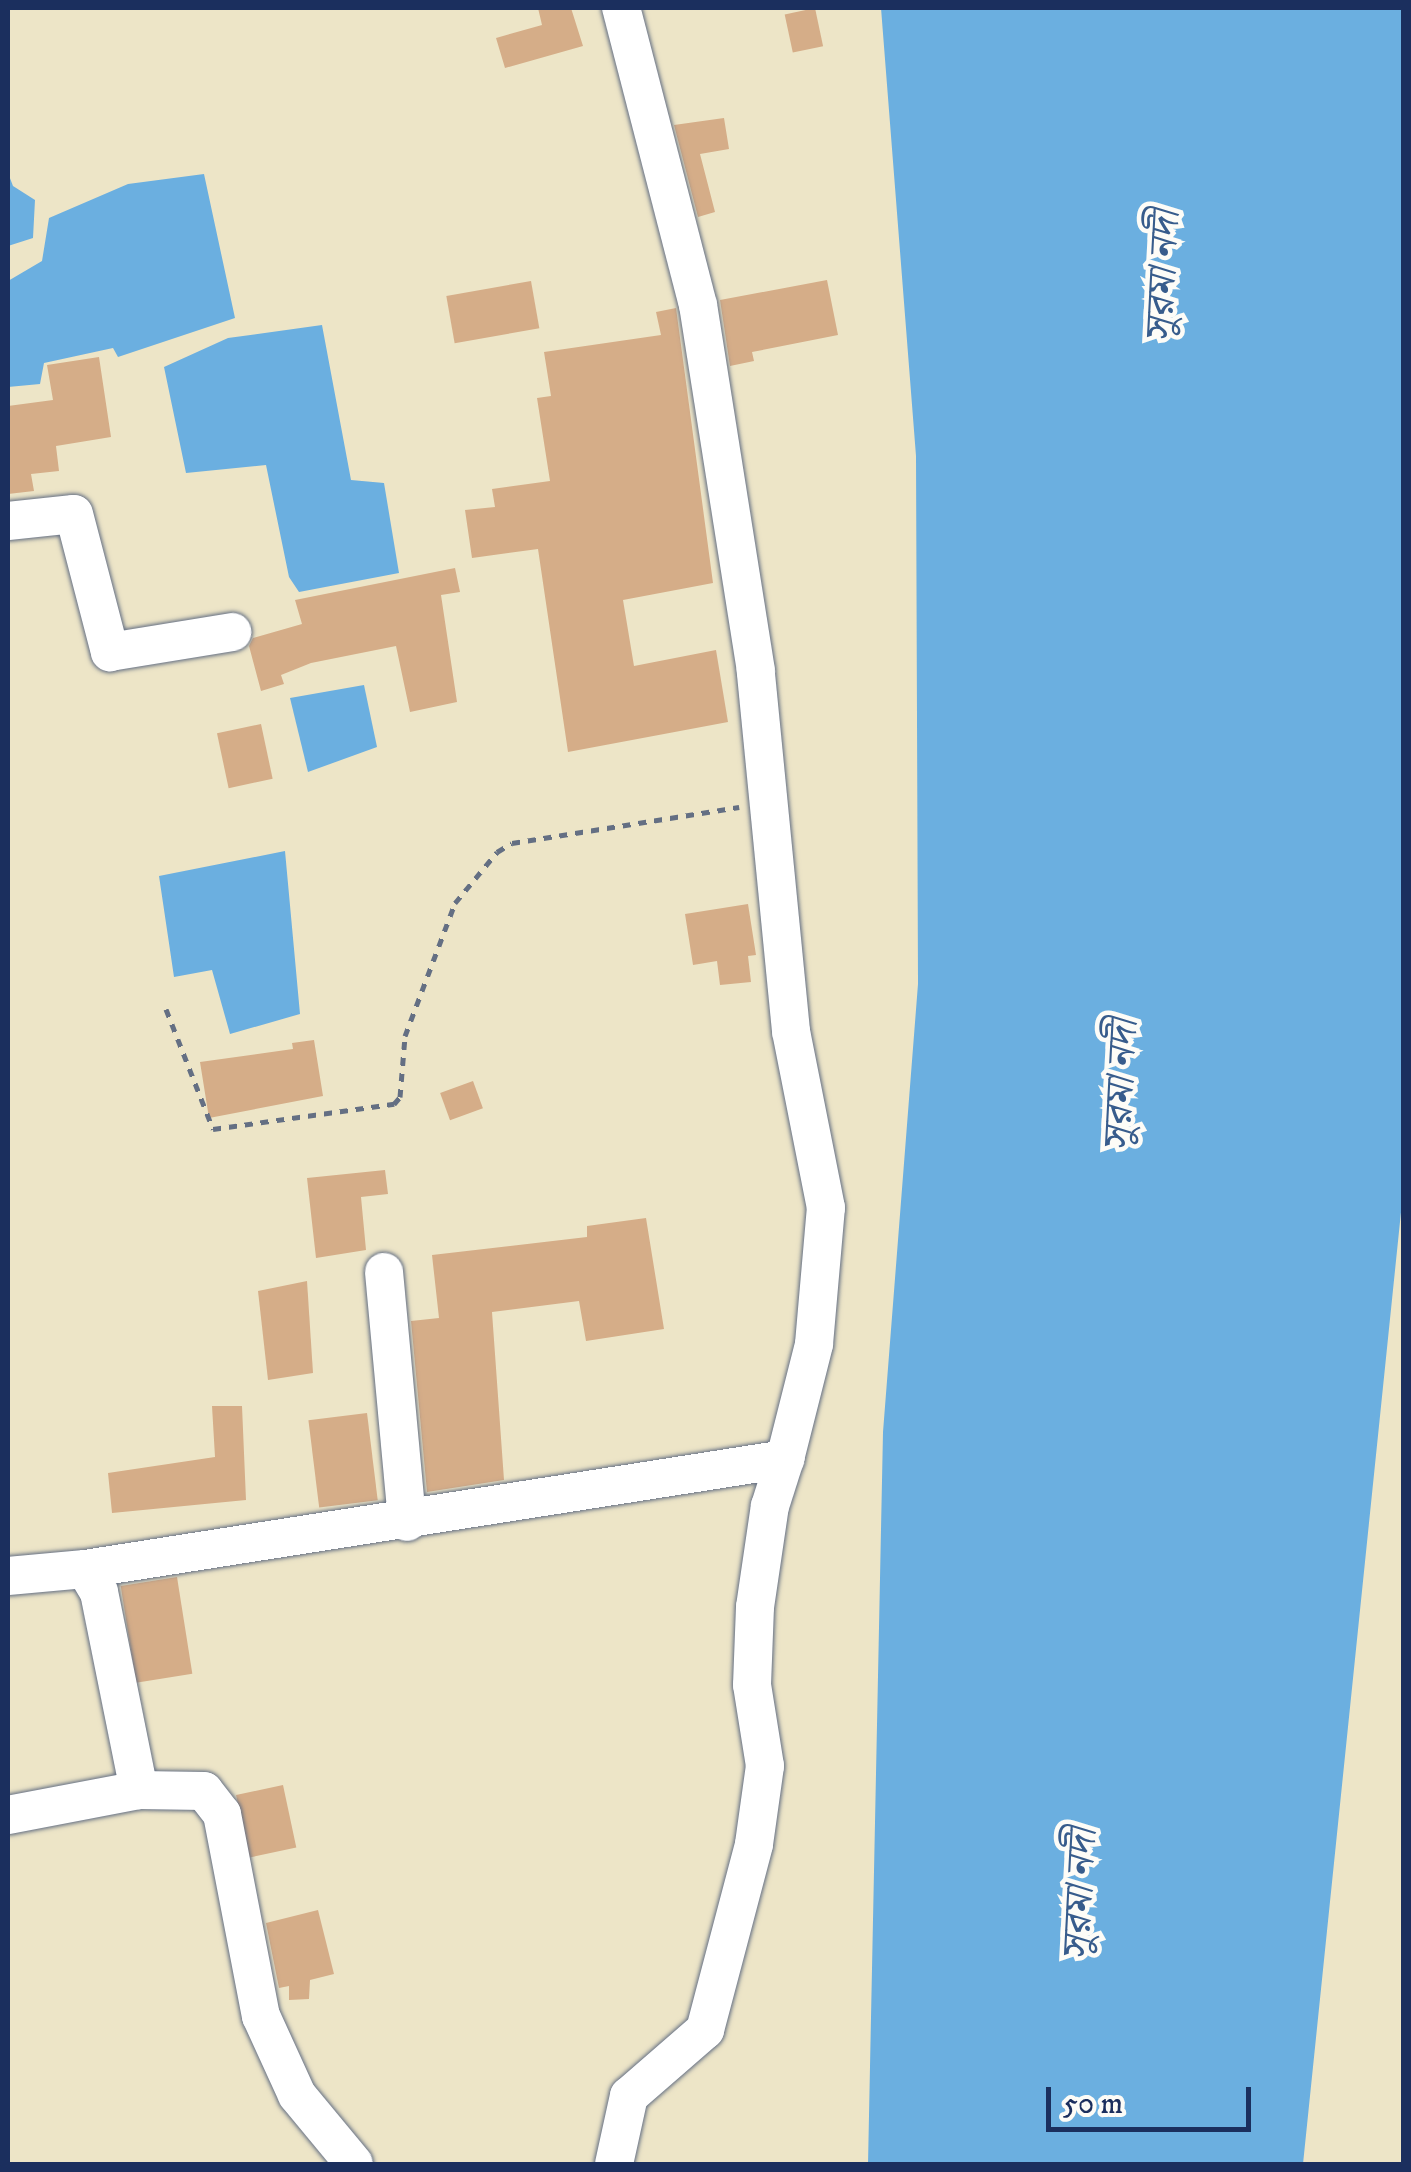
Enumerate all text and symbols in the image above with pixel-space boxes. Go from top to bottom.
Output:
water label: সুরমা নদী [1137,210,1191,344]
water label: সুরমা নদী [1095,1019,1149,1153]
water label: সুরমা নদী [1054,1828,1108,1962]
scale bar [1051,2067,1256,2129]
text: 50 m [1063,2086,1123,2123]

